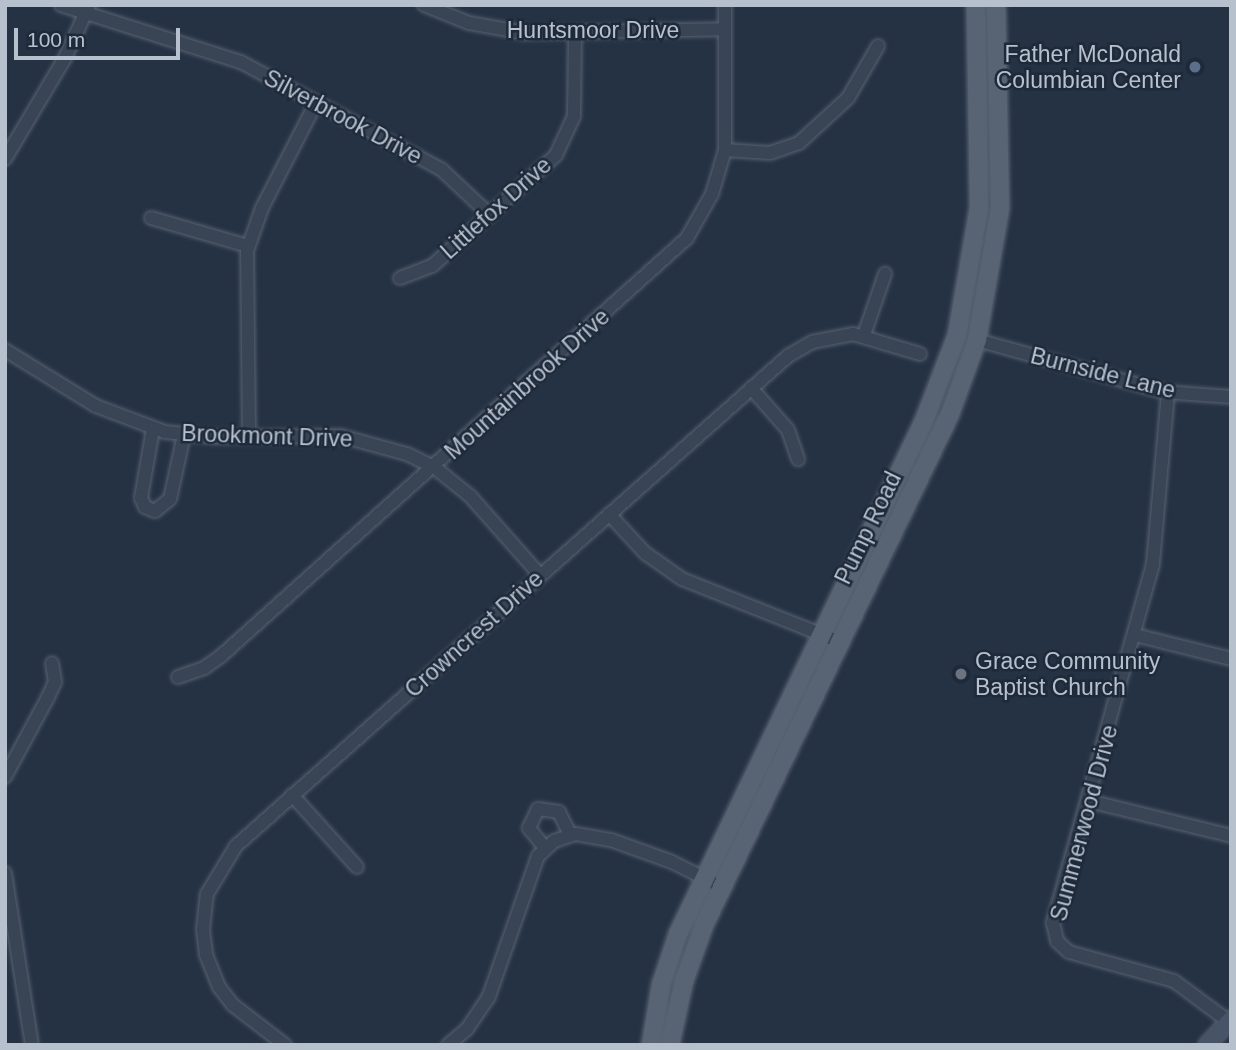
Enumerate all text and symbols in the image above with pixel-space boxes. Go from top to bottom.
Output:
scale bar [18,14,184,58]
street label: Huntsmoor Drive [507,16,679,44]
text: 100 m [27,28,85,51]
place label: Father McDonald Columbian Center [996,40,1181,94]
marker: Father McDonald Columbian Center [1187,59,1203,75]
street label: Silverbrook Drive [259,64,427,170]
street label: Littlefox Drive [435,151,557,265]
street label: Mountainbrook Drive [439,303,615,465]
street label: Burnside Lane [1028,342,1178,404]
street label: Brookmont Drive [181,419,353,453]
street label: Pump Road [829,467,907,589]
street label: Crowncrest Drive [399,565,549,703]
place label: Grace Community Baptist Church [975,647,1160,701]
marker: Grace Community Baptist Church [953,666,969,682]
street label: Summerwood Drive [1045,722,1123,924]

